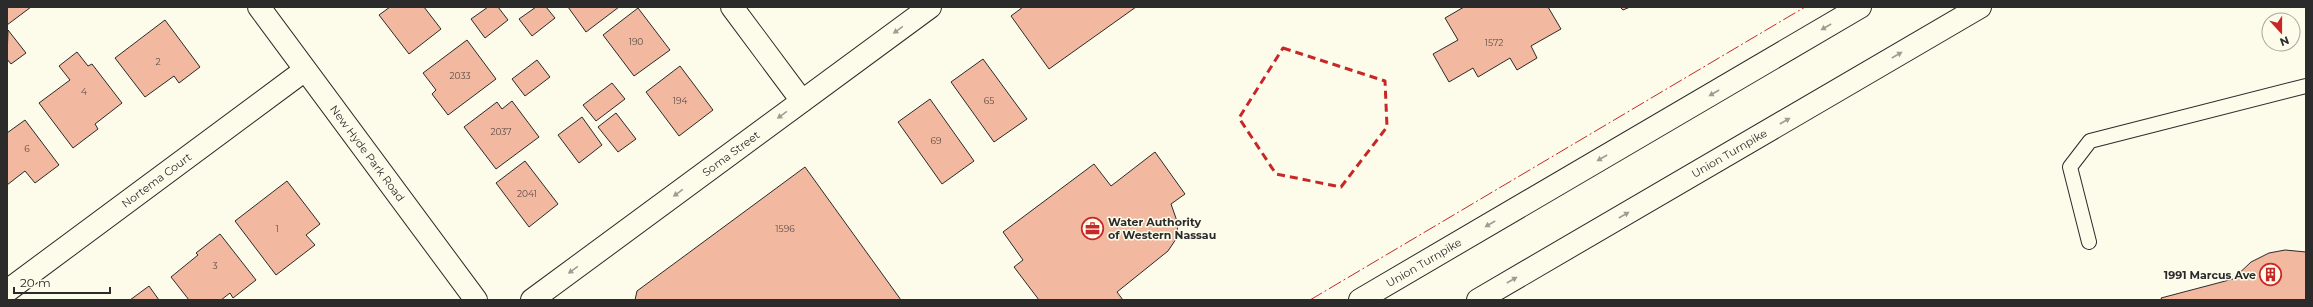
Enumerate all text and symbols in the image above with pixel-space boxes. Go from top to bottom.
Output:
north arrow [2261,12,2301,52]
one-way arrow [1820,23,1832,30]
one-way arrow [893,26,904,34]
text: N [2278,33,2291,49]
house number: 190 [629,36,643,47]
house number: 1572 [1485,37,1503,48]
one-way arrow [1891,52,1903,59]
house number: 2 [155,56,161,67]
house number: 2033 [449,70,471,81]
house number: 4 [81,86,87,97]
one-way arrow [1708,89,1720,96]
house number: 194 [673,95,687,106]
house number: 65 [984,95,994,106]
street label: New Hyde Park Road [327,102,408,204]
one-way arrow [777,111,788,120]
one-way arrow [1779,117,1791,124]
house number: 2037 [490,126,512,137]
street label: Union Turnpike [1689,126,1770,181]
street label: Soma Street [699,127,763,179]
house number: 69 [931,135,942,146]
house number: 6 [24,143,30,154]
street label: Nortema Court [119,149,194,211]
one-way arrow [1596,155,1608,162]
house number: 2041 [517,188,537,199]
one-way arrow [672,189,683,197]
one-way arrow [1618,211,1630,218]
office icon: Water Authority of Western Nassau [1080,215,1106,241]
place label: Water Authority of Western Nassau [1108,215,1216,242]
one-way arrow [1484,221,1496,228]
house number: 1 [275,223,279,234]
house number: 1596 [775,223,795,234]
street label: Union Turnpike [1384,235,1464,290]
house number: 3 [212,260,218,271]
building icon: 1991 Marcus Ave [2258,262,2284,288]
one-way arrow [568,266,578,274]
place label: 1991 Marcus Ave [2164,268,2256,282]
scale bar [14,269,110,295]
text: 20 m [20,275,51,290]
one-way arrow [1506,277,1518,284]

